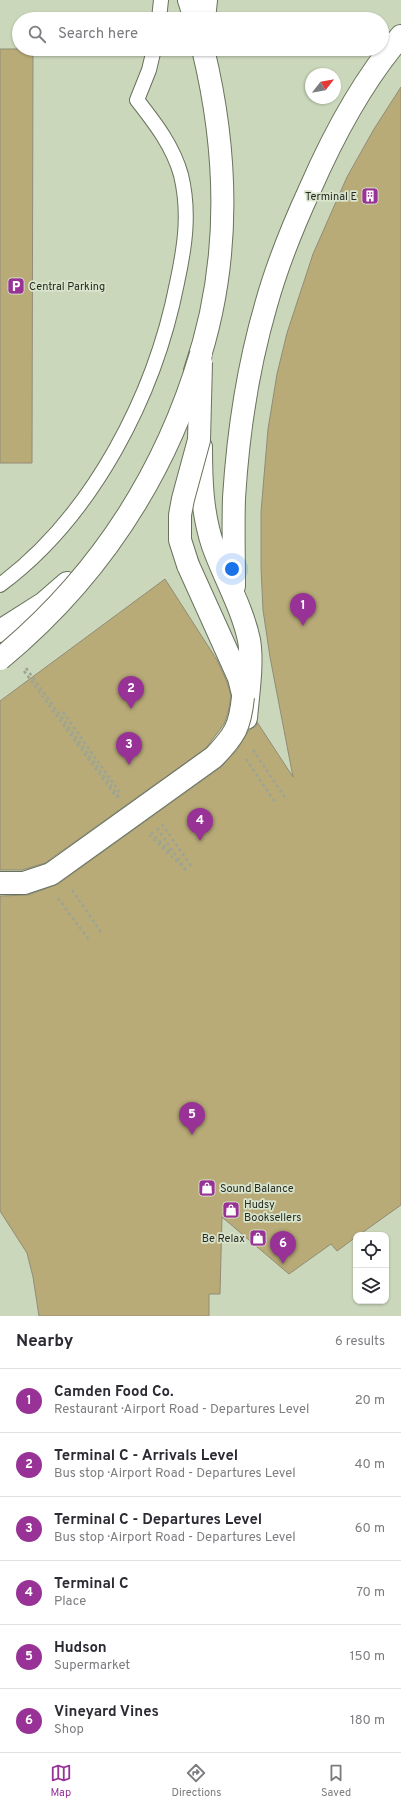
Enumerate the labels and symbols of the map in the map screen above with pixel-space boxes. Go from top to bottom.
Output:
north arrow [305,68,341,104]
building icon: Terminal E [360,186,380,206]
place label: Terminal E [305,190,357,204]
parking icon: Central Parking [6,276,26,296]
place label: Central Parking [29,280,105,294]
your location [222,559,242,579]
pin: 1 [290,593,316,626]
pin: 2 [118,676,144,709]
pin: 3 [116,732,142,765]
pin: 4 [187,808,213,841]
pin: 5 [179,1102,205,1135]
shop icon: Sound Balance [197,1178,217,1198]
place label: Sound Balance [220,1182,294,1196]
place label: Hudsy Booksellers [244,1198,301,1225]
shop icon: Hudsy Booksellers [221,1200,241,1220]
shop icon: Be Relax [248,1228,268,1248]
pin: 6 [270,1231,296,1264]
place label: Be Relax [202,1232,245,1246]

